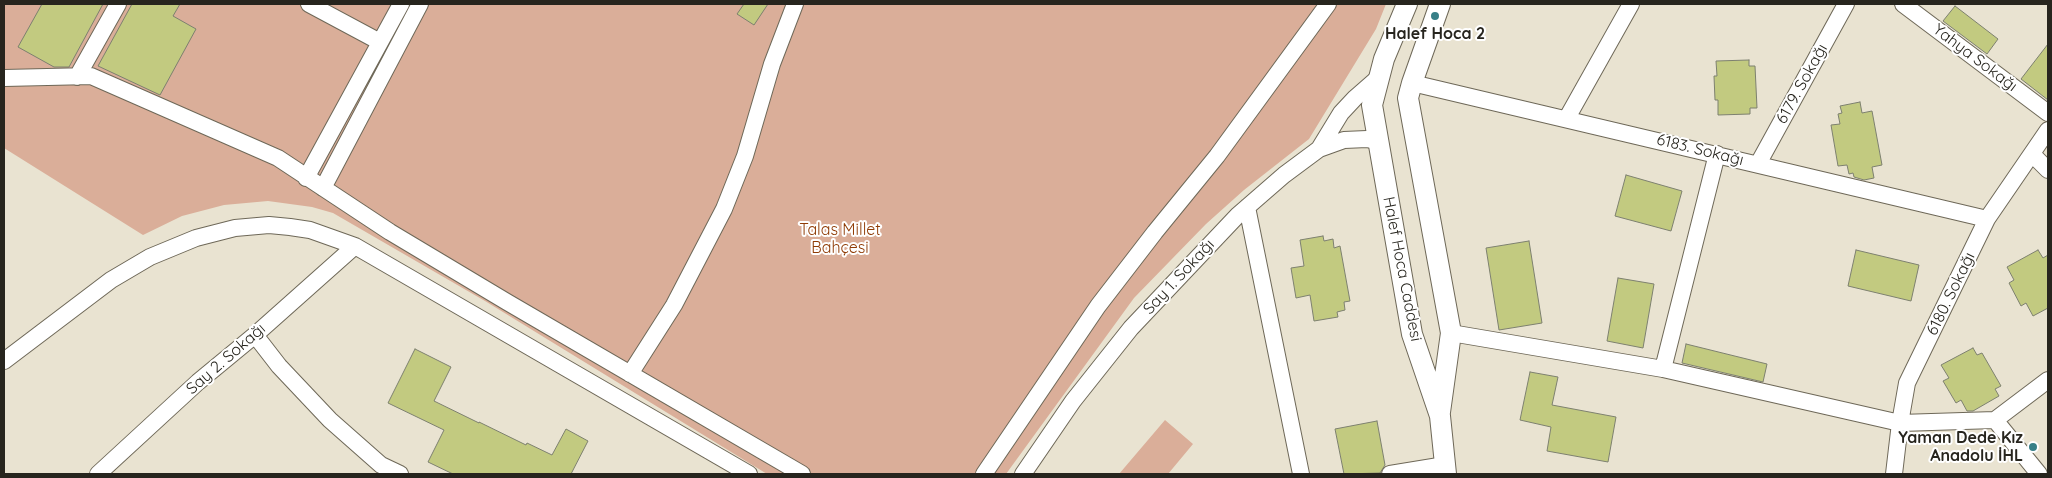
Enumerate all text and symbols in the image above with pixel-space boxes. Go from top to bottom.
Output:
marker: Halef Hoca 2 [1429,10,1441,22]
street label: Yahya Sokağı [1929,20,2021,96]
place label: Halef Hoca 2 [1385,24,1485,44]
street label: 6179. Sokağı [1772,41,1832,127]
street label: 6183. Sokağı [1655,130,1745,170]
street label: Halef Hoca Caddesi [1379,195,1425,343]
park label: Talas Millet Bahçesi [799,220,881,258]
street label: Say 1. Sokağı [1139,235,1219,319]
street label: 6180. Sokağı [1923,249,1979,339]
street label: Say 2. Sokağı [183,319,269,399]
place label: Yaman Dede Kız Anadolu İHL [1898,428,2023,466]
marker: Yaman Dede Kız Anadolu İHL [2027,441,2039,453]

